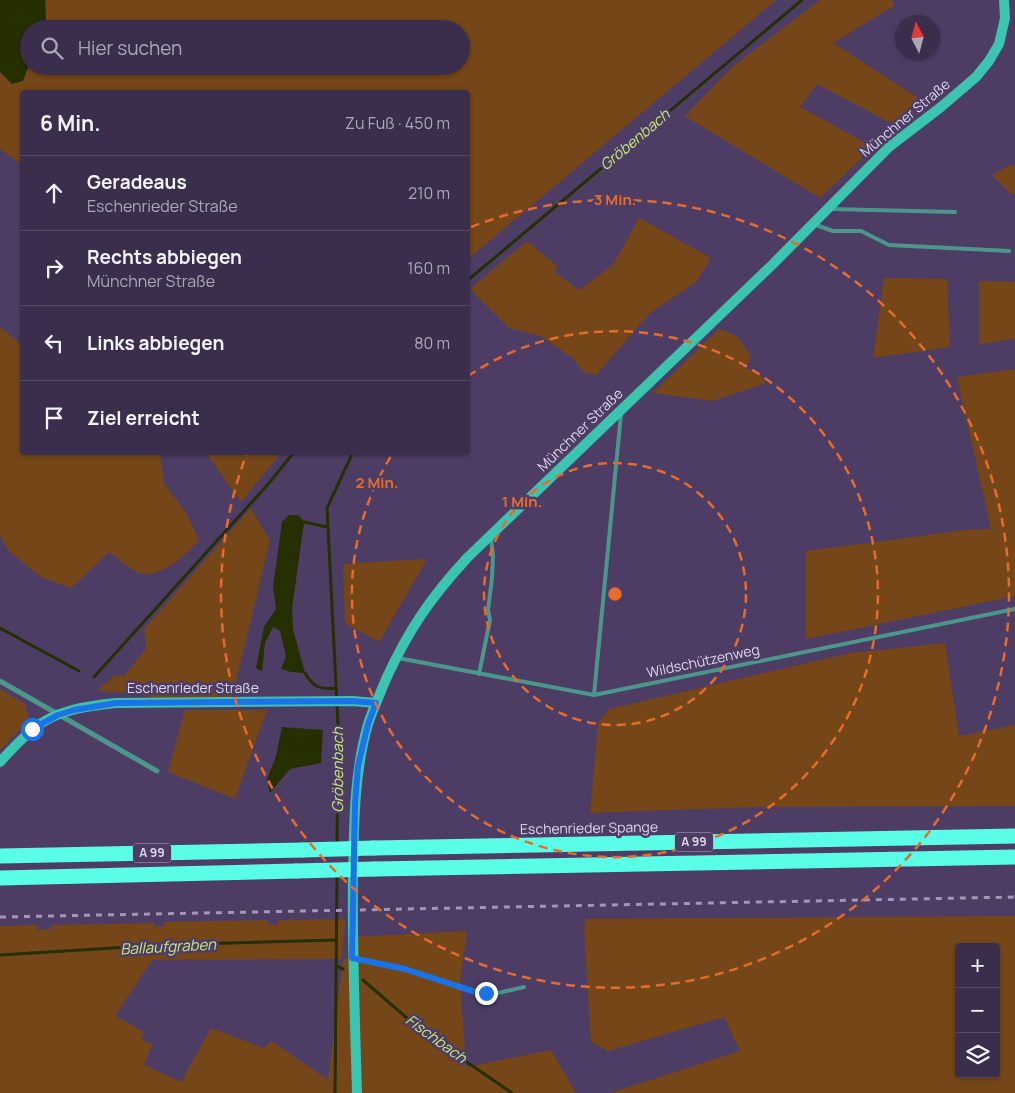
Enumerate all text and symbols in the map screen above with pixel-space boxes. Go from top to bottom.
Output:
north arrow [895,15,940,60]
search box [20,20,470,75]
icon: search [38,34,66,62]
text: Hier suchen [78,35,182,61]
street label: Münchner Straße [856,74,954,161]
water label: Gröbenbach [595,103,675,175]
text: 6 Min. [40,109,101,137]
text: Zu Fuß · 450 m [345,112,450,134]
text: Geradeaus [87,169,187,195]
icon: ahead [40,179,68,207]
text: 210 m [408,182,450,204]
text: 3 Min. [594,189,636,210]
text: Eschenrieder Straße [87,195,238,217]
text: Rechts abbiegen [87,244,242,270]
icon: right [40,254,68,282]
text: 160 m [407,257,450,279]
text: Münchner Straße [87,270,215,292]
icon: left [40,329,68,357]
text: Links abbiegen [87,330,224,356]
text: 80 m [414,332,450,354]
street label: Münchner Straße [533,384,627,475]
icon: arrive [40,404,68,432]
text: Ziel erreicht [87,405,200,431]
text: 2 Min. [356,472,398,493]
text: 1 Min. [502,491,542,512]
centre of rings [606,585,624,603]
street label: Wildschützenweg [645,639,761,682]
street label: Eschenrieder Straße [127,678,259,697]
route start [21,718,44,741]
water label: Gröbenbach [327,726,348,813]
street label: Eschenrieder Spange [520,817,658,838]
road number: A 99 [675,832,713,852]
road number: A 99 [133,844,171,862]
water label: Ballaufgraben [120,933,217,959]
map controls [955,943,1000,1078]
button: + [955,943,1000,988]
route end [475,982,498,1005]
button: − [955,988,1000,1033]
water label: Fischbach [402,1009,472,1068]
button: layers [955,1033,1000,1078]

